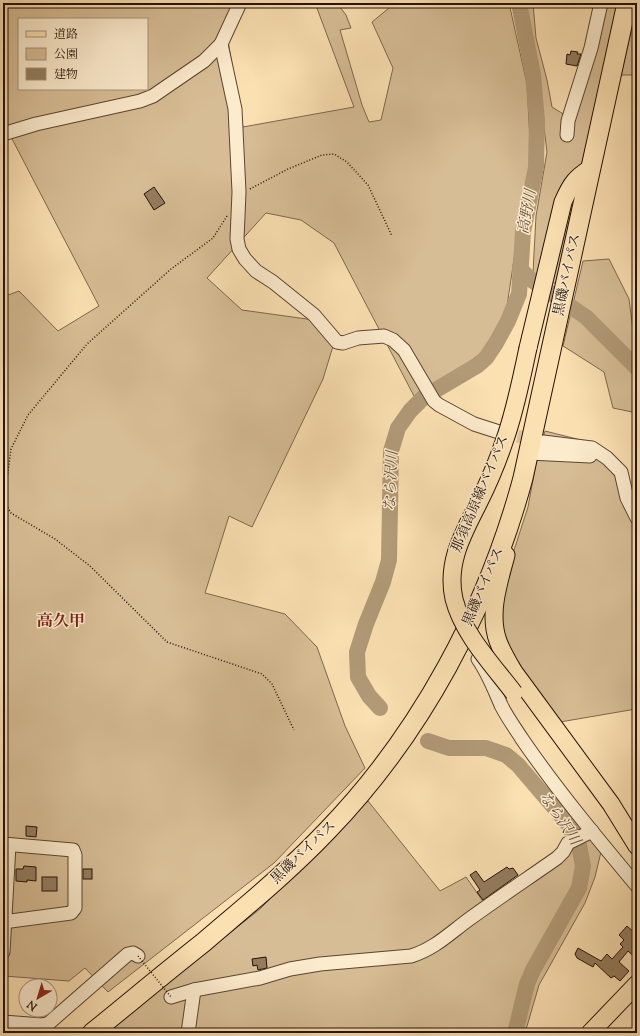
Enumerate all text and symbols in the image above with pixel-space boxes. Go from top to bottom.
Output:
legend [18,18,148,90]
text: 道路 [54,26,78,44]
text: 公園 [54,46,78,64]
text: 建物 [54,66,78,84]
water label: 高野川 [514,186,543,236]
street label: 黒磯バイパス [550,232,586,318]
street label: 那須高原線バイパス [447,432,515,556]
water label: なら沢川 [380,449,404,512]
street label: 黒磯バイパス [458,545,510,629]
district label: 高久甲 [37,611,85,634]
water label: なら沢川 [534,788,586,851]
street label: 黒磯バイパス [267,817,341,889]
north arrow [18,978,58,1018]
text: N [24,996,42,1015]

